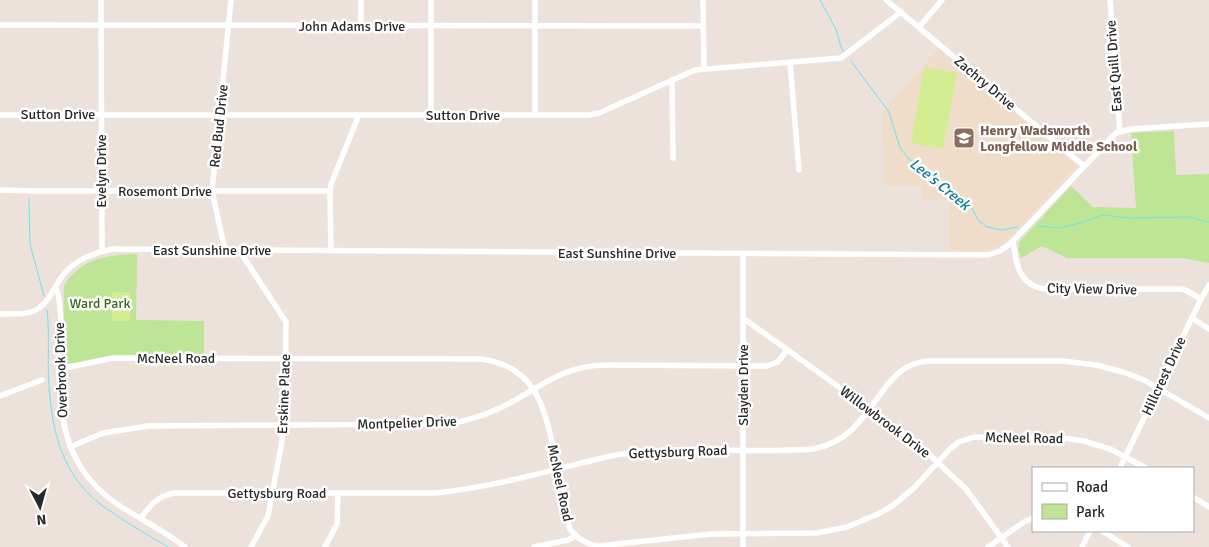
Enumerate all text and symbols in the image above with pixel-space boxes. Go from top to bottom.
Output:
street label: John Adams Drive [299,18,405,35]
street label: East Quill Drive [1102,20,1126,112]
street label: Zachry Drive [951,52,1019,114]
street label: Red Bud Drive [206,84,232,168]
street label: Sutton Drive [21,106,95,123]
street label: Sutton Drive [426,107,500,124]
place label: Henry Wadsworth Longfellow Middle School [980,122,1138,155]
school or university icon: Henry Wadsworth Longfellow Middle School [952,126,976,150]
street label: Evelyn Drive [93,134,110,208]
water label: Lee's Creek [906,154,975,215]
street label: Rosemont Drive [118,183,212,200]
street label: East Sunshine Drive [153,242,271,259]
street label: East Sunshine Drive [558,245,676,262]
street label: City View Drive [1047,280,1137,298]
park label: Ward Park [70,295,130,312]
street label: Overbrook Drive [51,322,71,418]
street label: Hillcrest Drive [1138,334,1190,418]
street label: Slayden Drive [735,344,752,426]
street label: McNeel Road [137,350,215,367]
street label: Erskine Place [274,354,294,434]
street label: Willowbrook Drive [836,382,934,462]
street label: Montpelier Drive [357,413,457,433]
street label: McNeel Road [985,429,1063,447]
street label: Gettysburg Road [628,442,728,462]
street label: McNeel Road [544,443,576,523]
legend [1032,467,1194,532]
text: Road [1076,478,1108,496]
north arrow [15,482,65,532]
street label: Gettysburg Road [227,485,327,502]
text: Park [1076,503,1105,521]
text: N [36,510,47,528]

